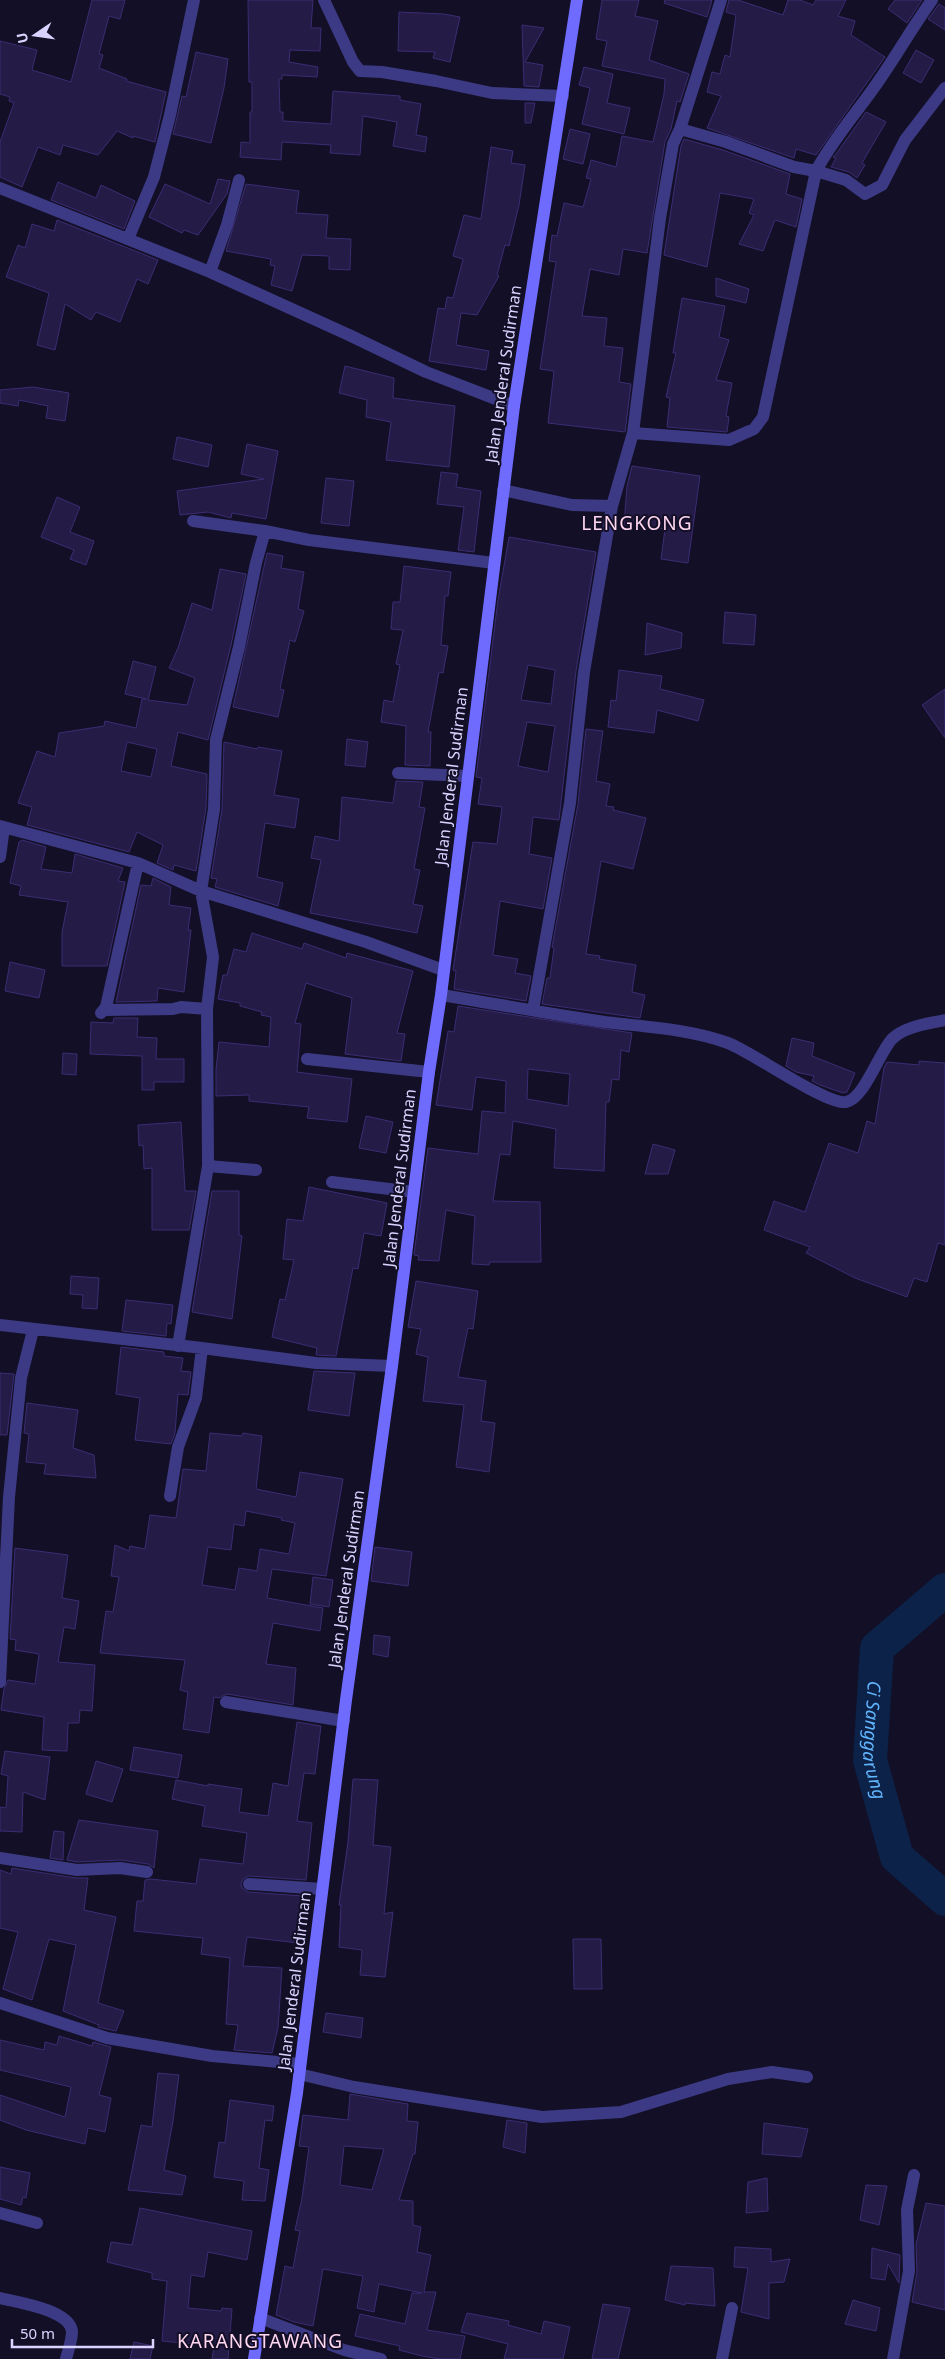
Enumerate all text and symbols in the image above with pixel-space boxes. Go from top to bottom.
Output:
north arrow [10,10,60,60]
text: U [11,31,32,45]
street label: Jalan Jenderal Sudirman [479,284,526,466]
district label: LENGKONG [581,510,693,536]
street label: Jalan Jenderal Sudirman [429,686,473,868]
street label: Jalan Jenderal Sudirman [377,1088,421,1270]
street label: Jalan Jenderal Sudirman [322,1489,369,1671]
water label: Ci Sanggarung [858,1680,892,1802]
street label: Jalan Jenderal Sudirman [272,1891,316,2073]
scale bar [12,2316,154,2348]
text: 50 m [20,2323,55,2343]
district label: KARANGTAWANG [177,2328,343,2354]

